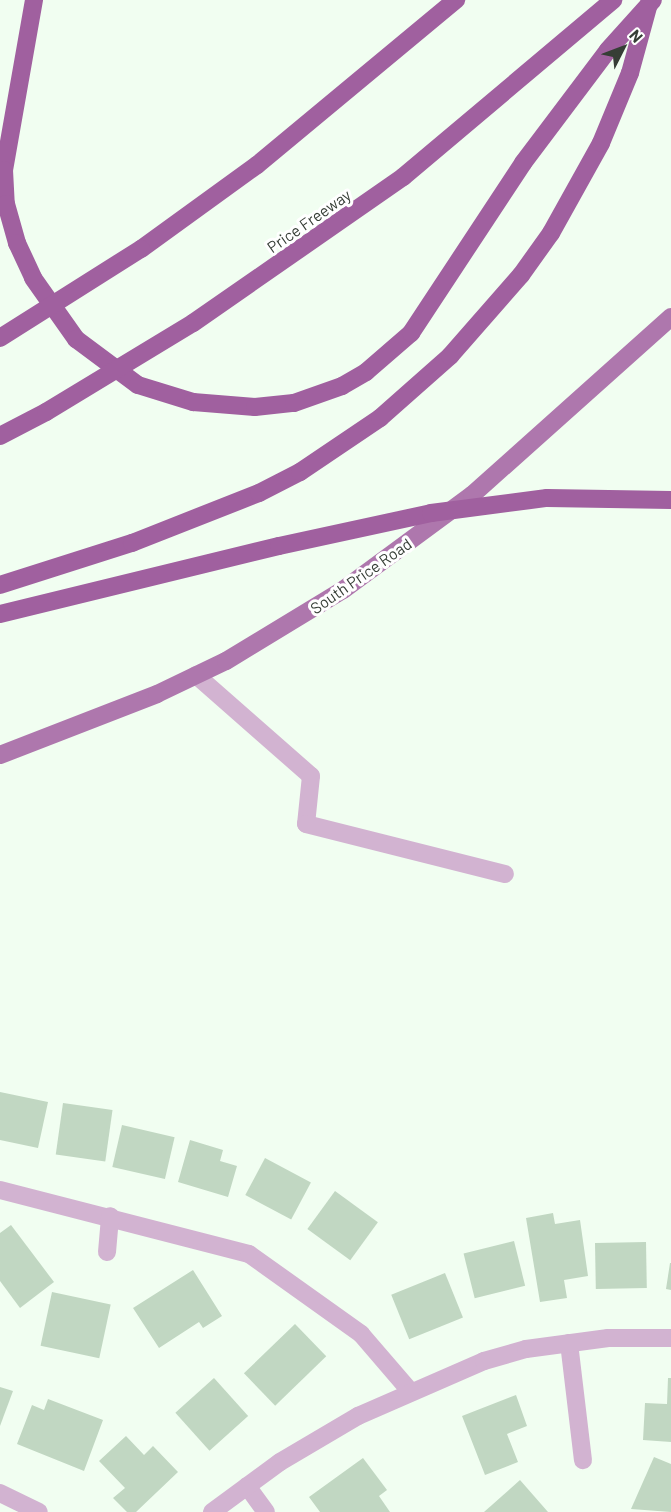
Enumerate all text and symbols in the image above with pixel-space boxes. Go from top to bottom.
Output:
north arrow [593,18,653,78]
text: N [626,25,647,46]
street label: Price Freeway [263,185,355,257]
street label: South Price Road [307,534,415,618]

